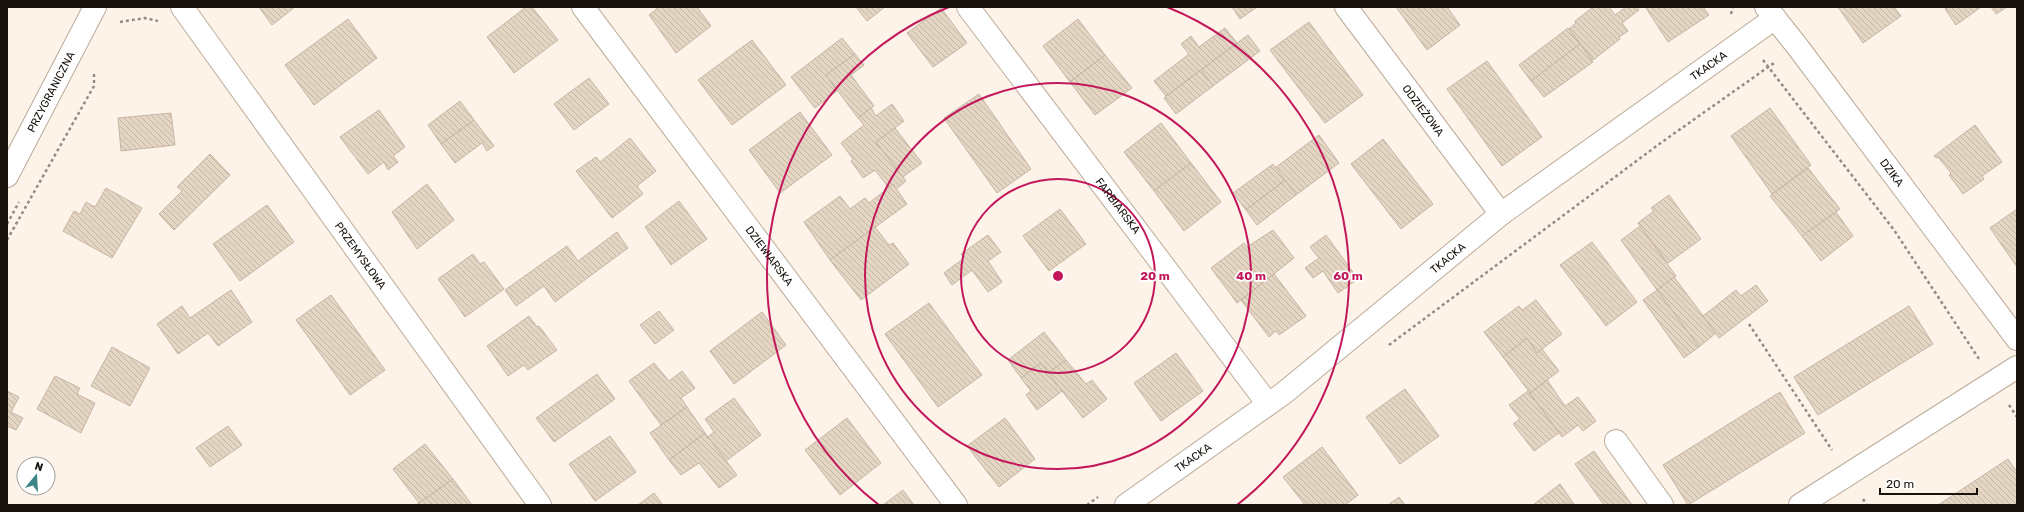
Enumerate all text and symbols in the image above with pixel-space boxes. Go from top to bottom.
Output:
street label: TKACKA [1688,48,1730,83]
street label: PRZYGRANICZNA [24,49,78,134]
street label: ODZIEŻOWA [1400,82,1447,139]
street label: DZIKA [1877,156,1907,189]
street label: FARBIARSKA [1093,175,1144,237]
street label: PRZEMYSŁOWA [332,219,389,292]
street label: DZIEWIARSKA [743,224,796,289]
street label: TKACKA [1428,239,1468,276]
centre of rings [1051,269,1065,283]
text: 20 m [1140,269,1170,283]
text: 40 m [1236,269,1266,283]
text: 60 m [1333,269,1363,283]
street label: TKACKA [1172,440,1214,475]
north arrow [16,456,56,496]
text: N [33,460,45,474]
scale bar [1880,470,1977,496]
text: 20 m [1886,477,1914,491]

